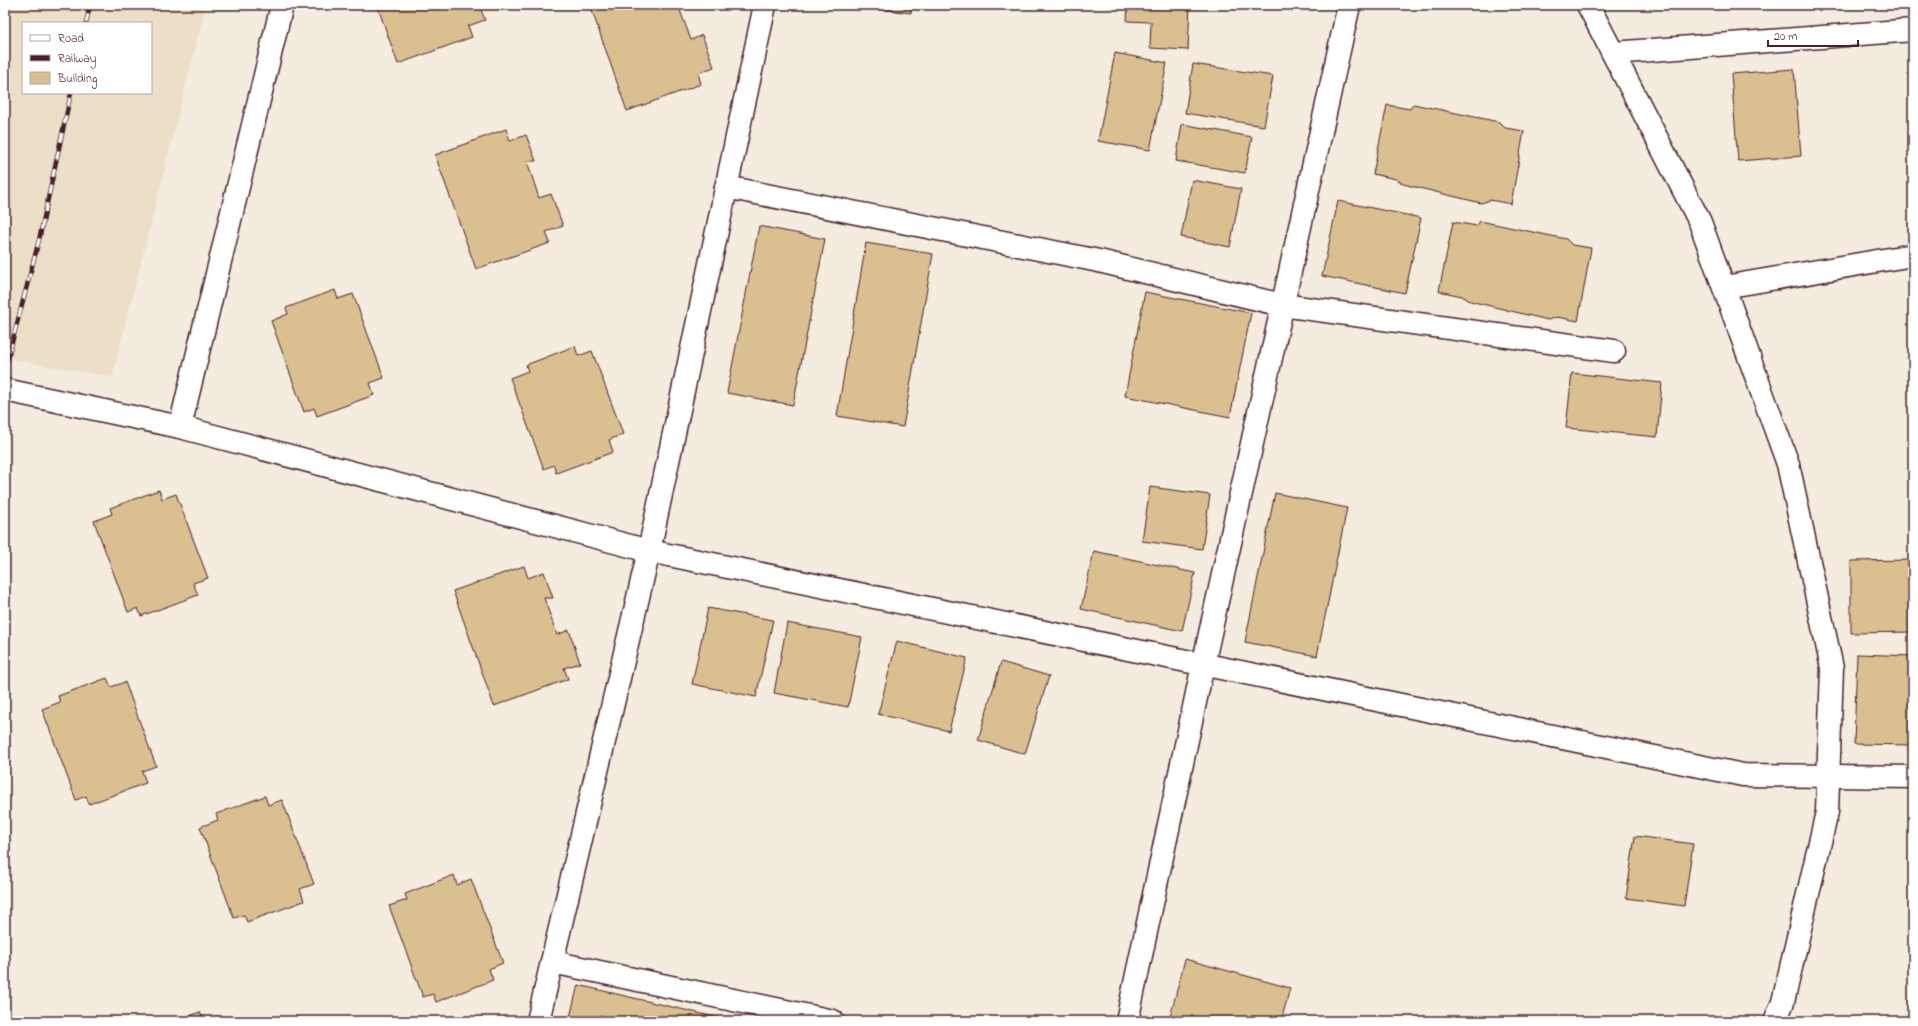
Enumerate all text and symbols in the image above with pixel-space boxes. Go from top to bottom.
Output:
legend [22,22,152,94]
scale bar [1768,22,1858,48]
text: 20 m [1774,28,1797,46]
text: Road [58,30,84,48]
text: Railway [58,50,97,69]
text: Building [57,70,97,89]

